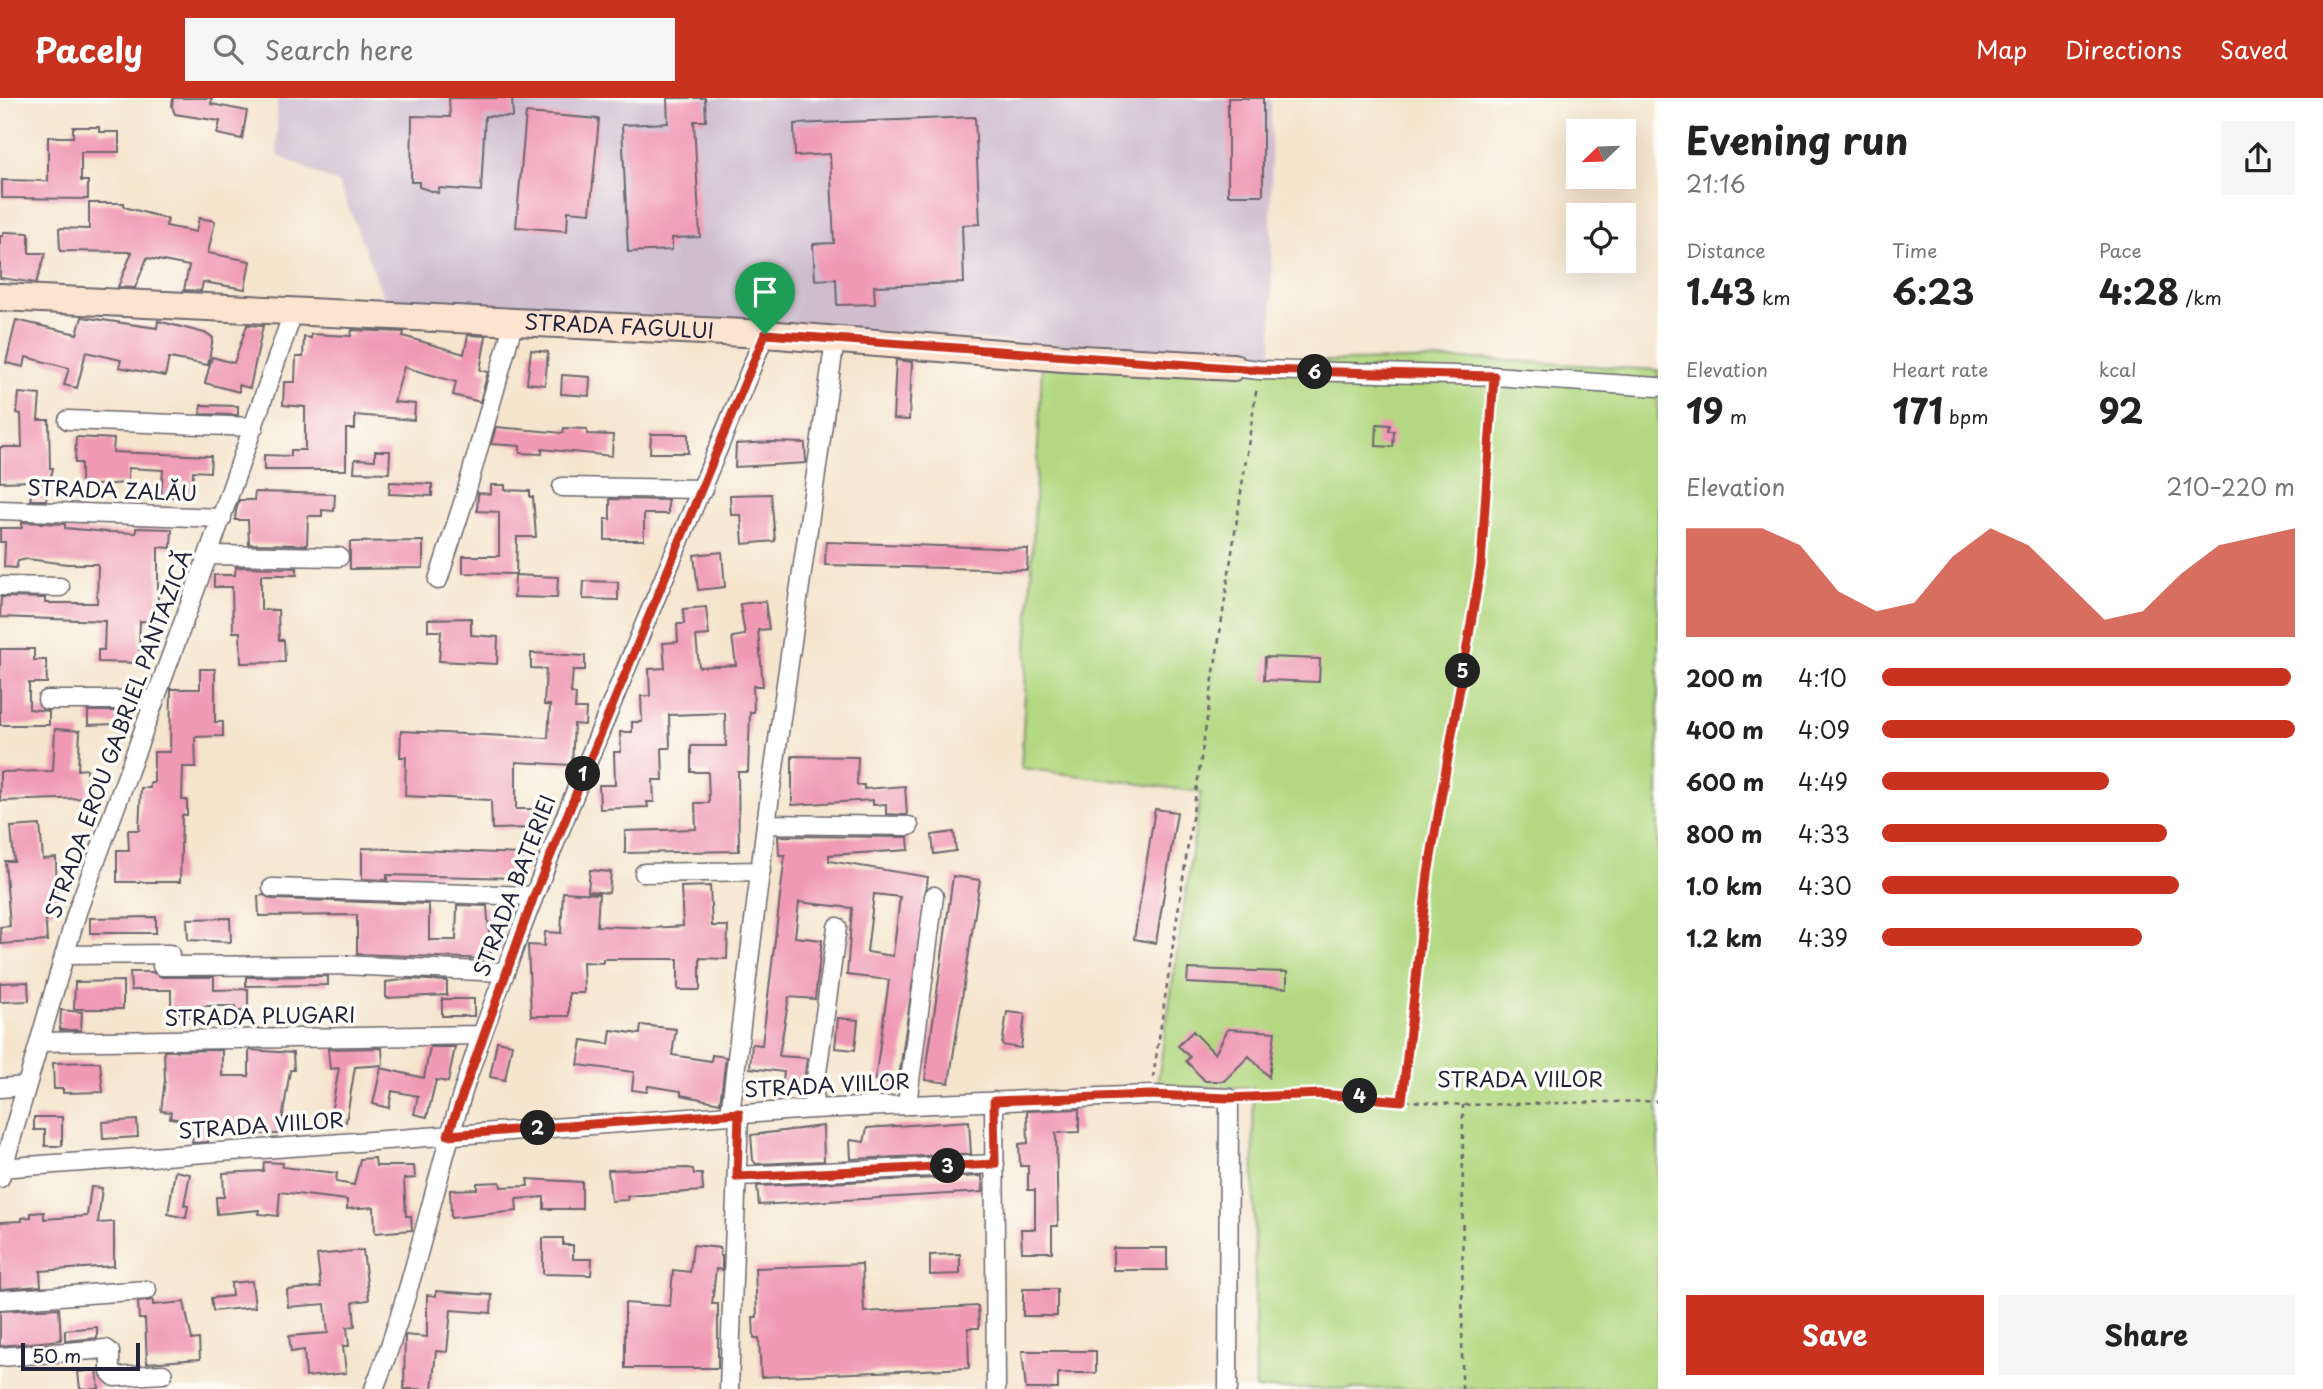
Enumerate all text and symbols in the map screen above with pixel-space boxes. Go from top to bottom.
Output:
search box [185,18,675,81]
text: Pacely [35,24,143,74]
icon: search [209,30,247,68]
text: Search here [265,30,413,69]
text: Map [1976,31,2027,67]
text: Directions [2065,31,2182,67]
text: Saved [2220,31,2288,67]
text: Evening run [1686,111,1908,168]
north arrow [1566,119,1636,189]
map controls [1566,119,1636,273]
button: share [2221,121,2295,195]
text: 21:16 [1686,166,1746,201]
button: locate [1566,203,1636,273]
text: Distance [1686,236,1766,264]
text: Time [1892,236,1937,264]
text: Pace [2099,236,2142,264]
pin [735,262,795,334]
text: 1.43 [1686,264,1756,317]
text: 6:23 [1892,264,1974,317]
text: 4:28 [2099,264,2179,317]
icon: arrive [746,273,784,311]
text: km [1756,283,1791,311]
text: /km [2179,283,2222,311]
street label: STRADA FAGULUI [524,304,715,346]
pin: 6 [1298,354,1332,390]
text: Elevation [1686,355,1768,383]
text: Heart rate [1892,355,1988,383]
text: kcal [2099,355,2137,383]
text: 6 [1308,357,1321,385]
text: 19 [1686,383,1724,436]
text: 171 [1892,383,1943,436]
text: 92 [2099,383,2143,436]
text: m [1724,402,1747,430]
text: bpm [1943,402,1988,430]
text: Elevation [1686,469,1785,504]
text: 210–220 m [2166,469,2295,504]
street label: STRADA ZALĂU [27,470,198,508]
street label: STRADA EROU GABRIEL PANTAZICĂ [35,545,199,922]
pin: 5 [1446,654,1480,688]
text: 5 [1456,656,1469,684]
text: 200 m [1686,660,1763,695]
text: 4:10 [1798,660,1847,695]
text: 400 m [1686,712,1764,747]
text: 4:09 [1798,712,1850,747]
pin: 1 [566,756,600,792]
text: 1 [578,759,587,787]
text: 600 m [1686,764,1764,799]
text: 4:49 [1798,764,1848,799]
street label: STRADA BATERIEI [464,790,562,981]
text: 800 m [1686,816,1763,851]
text: 4:33 [1798,816,1850,851]
text: 1.0 km [1686,868,1763,903]
text: 4:30 [1798,868,1852,903]
text: 1.2 km [1686,920,1762,955]
text: 4:39 [1798,920,1848,955]
street label: STRADA PLUGARI [164,997,356,1033]
street label: STRADA VIILOR [1437,1062,1603,1094]
street label: STRADA VIILOR [743,1064,911,1104]
pin: 4 [1342,1079,1378,1114]
text: 4 [1353,1081,1366,1109]
street label: STRADA VIILOR [177,1102,345,1146]
pin: 2 [520,1110,556,1146]
text: 2 [531,1113,544,1141]
pin: 3 [930,1148,965,1184]
text: 3 [941,1151,954,1179]
button: Save [1686,1295,1984,1375]
button: Share [1998,1295,2295,1375]
scale bar [21,1340,140,1372]
text: 50 m [32,1341,81,1369]

